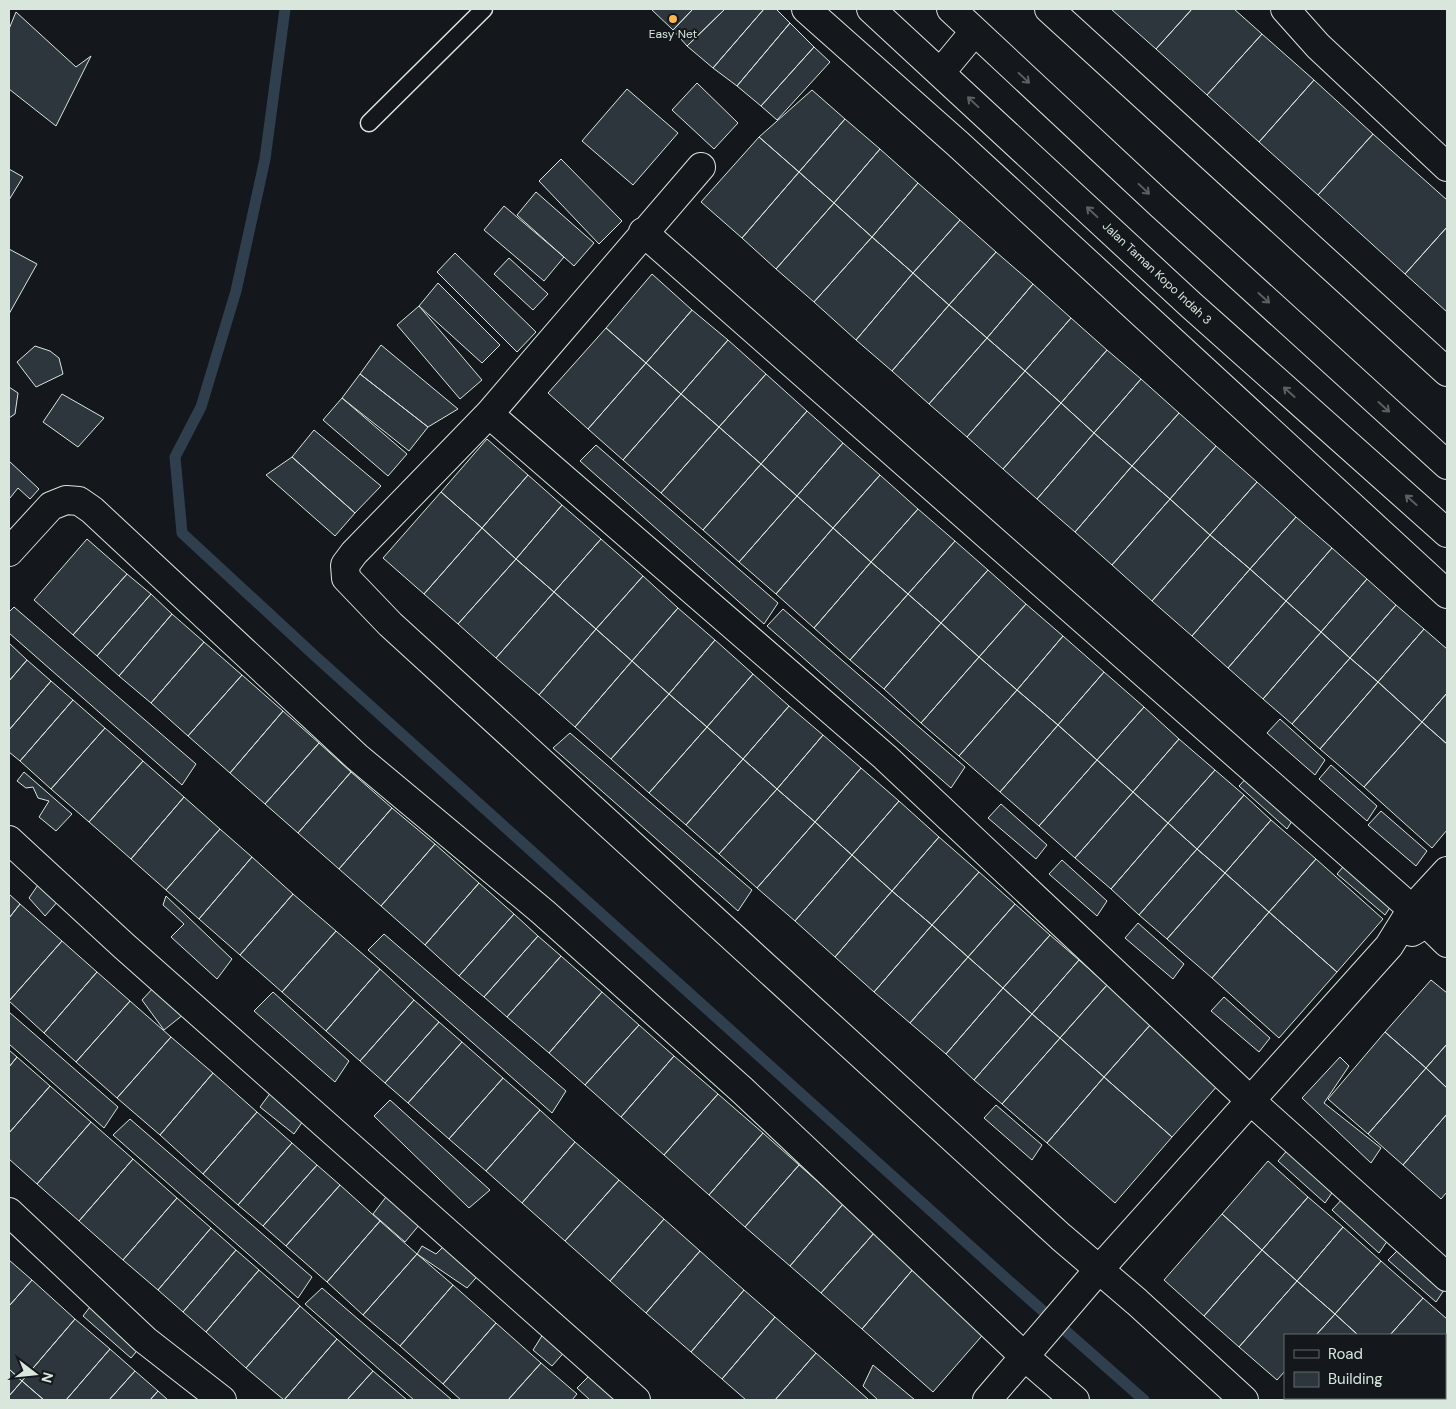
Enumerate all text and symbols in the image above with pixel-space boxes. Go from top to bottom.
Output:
marker: Easy Net [667,13,679,25]
place label: Easy Net [649,26,698,42]
one-way arrow [1018,72,1031,84]
one-way arrow [966,96,979,108]
one-way arrow [1137,183,1150,195]
one-way arrow [1085,206,1098,218]
street label: Jalan Taman Kopo Indah 3 [1099,218,1215,328]
one-way arrow [1257,292,1270,304]
one-way arrow [1283,387,1296,398]
one-way arrow [1378,402,1391,413]
one-way arrow [1404,495,1417,506]
legend [1284,1334,1446,1399]
text: Road [1328,1344,1363,1364]
north arrow [10,1349,60,1399]
text: Building [1328,1369,1383,1389]
text: N [37,1370,58,1385]

